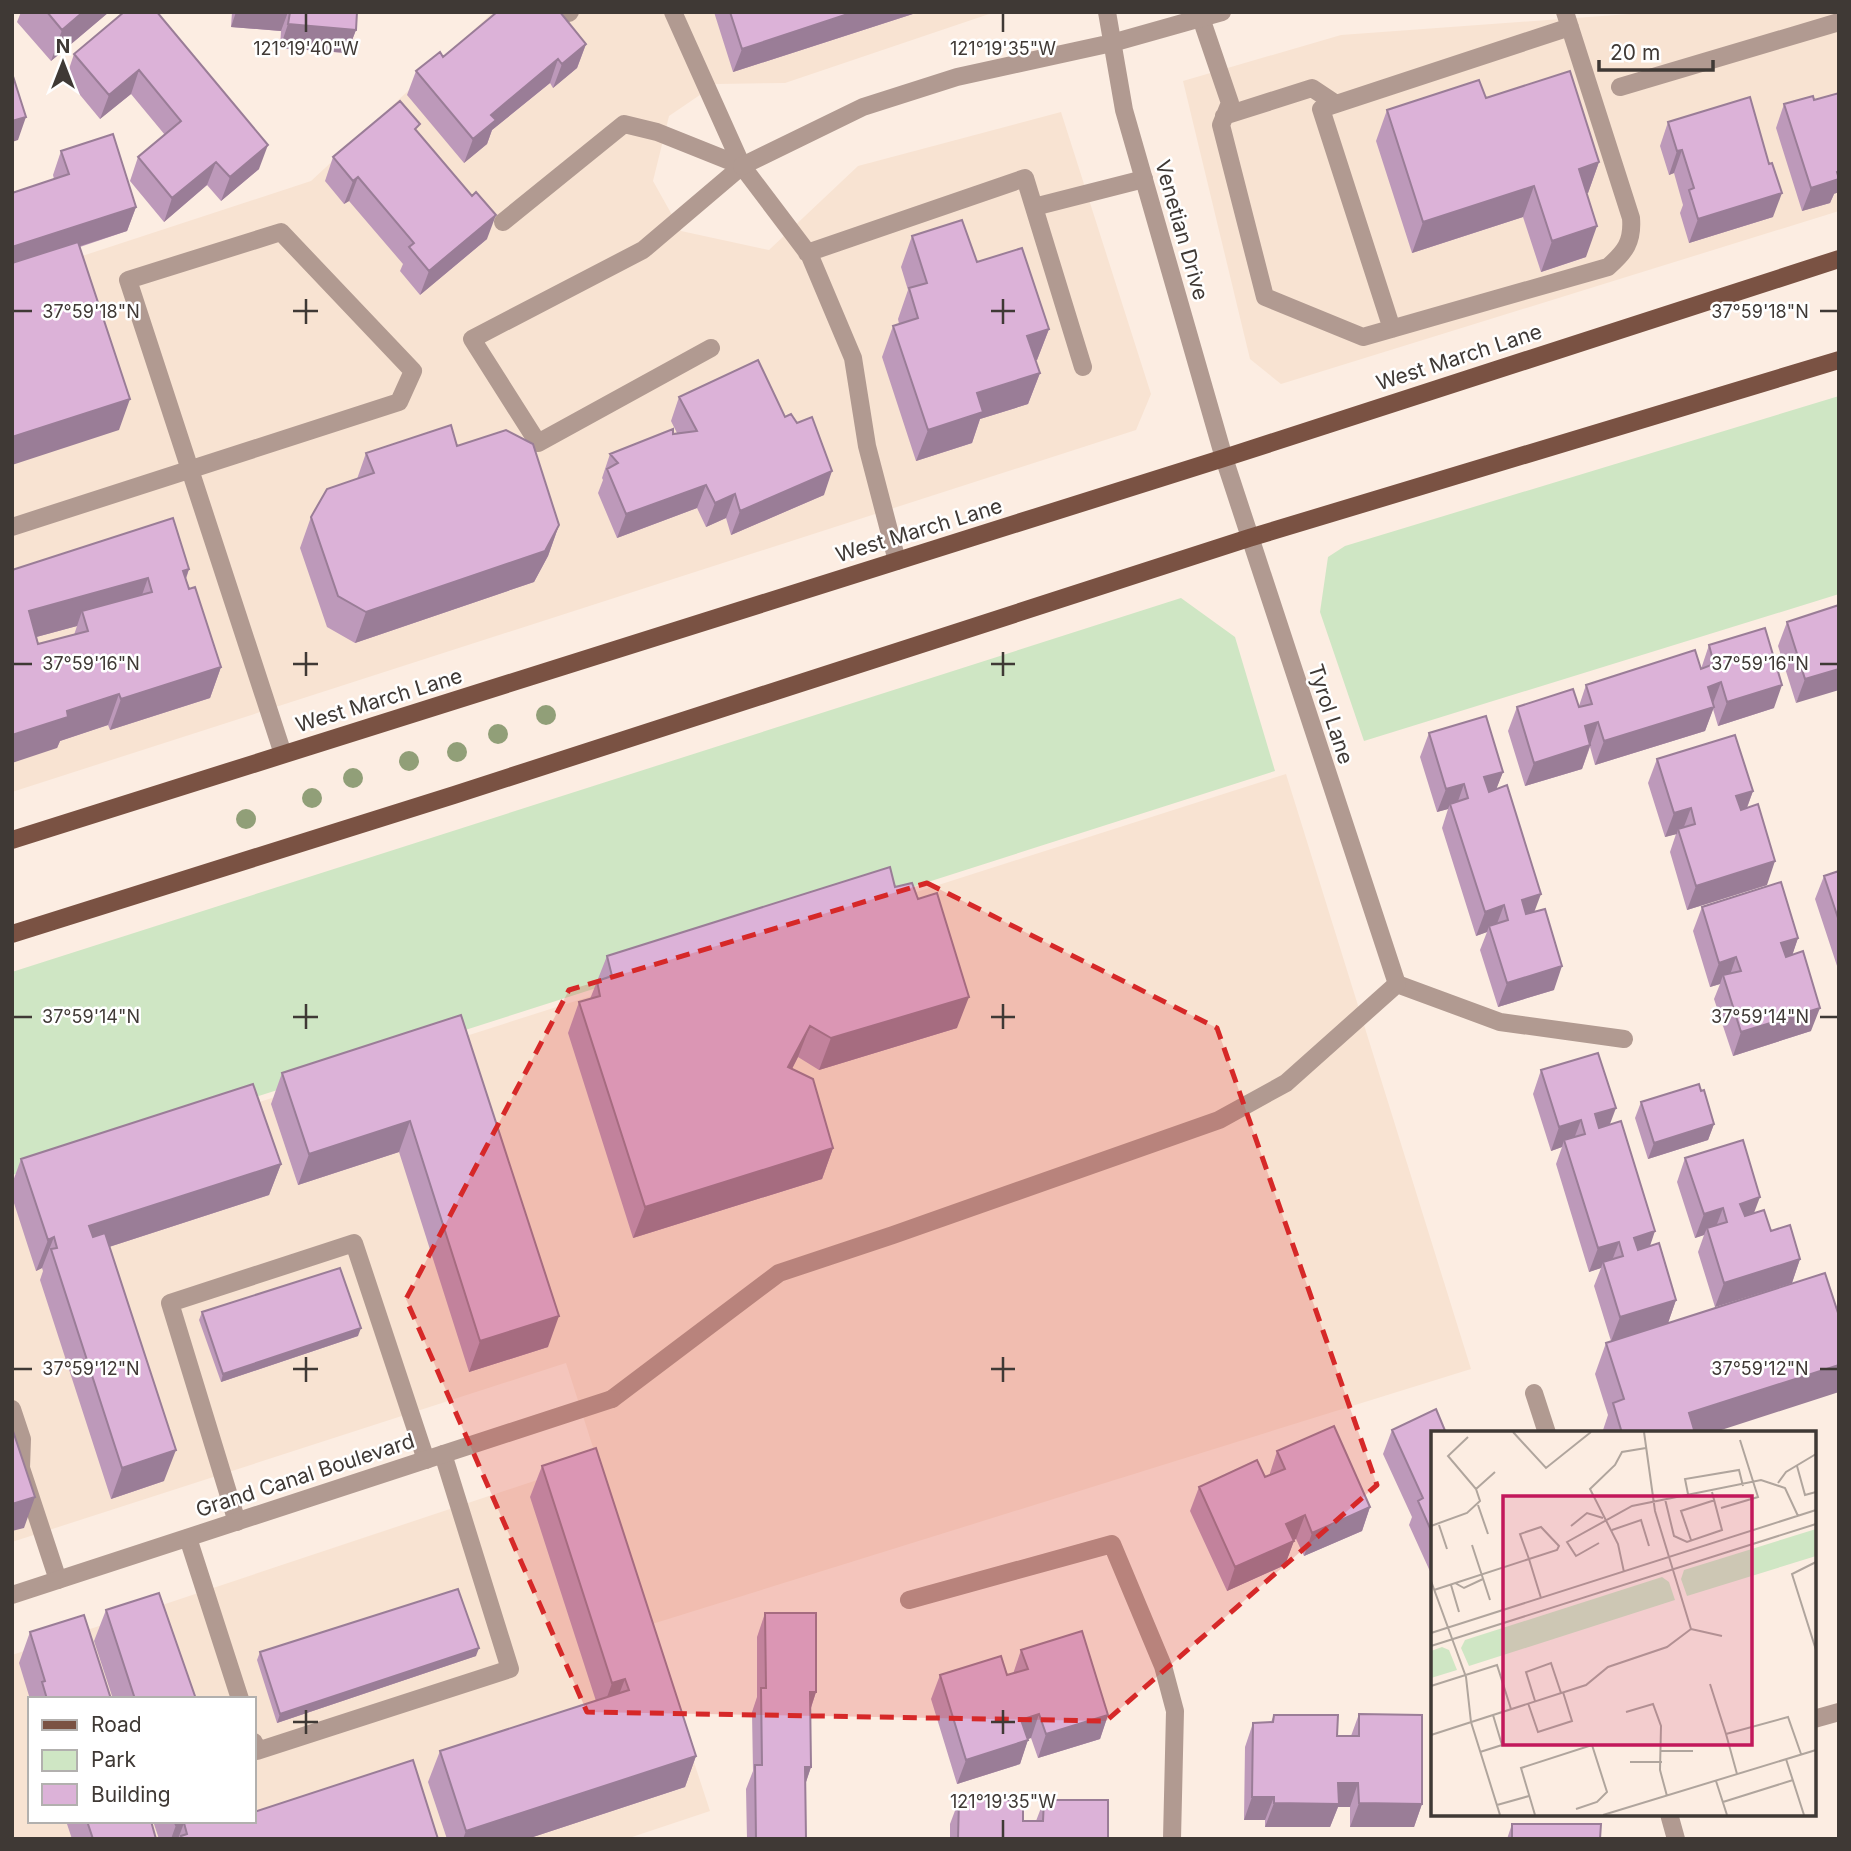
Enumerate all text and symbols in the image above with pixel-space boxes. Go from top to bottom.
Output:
north arrow [28,28,98,98]
scale bar [1599,28,1713,72]
text: N [56,35,70,58]
text: 121°19'40"W [253,38,359,59]
text: 121°19'35"W [950,38,1056,59]
text: 20 m [1610,40,1660,65]
street label: Venetian Drive [1150,157,1214,303]
text: 37°59'18"N [42,301,140,322]
text: 37°59'18"N [1711,301,1809,322]
street label: West March Lane [1373,318,1545,396]
street label: West March Lane [833,493,1005,567]
text: 37°59'16"N [42,653,140,674]
text: 37°59'16"N [1711,653,1809,674]
street label: Tyrol Lane [1303,661,1359,767]
street label: West March Lane [293,663,465,737]
text: 37°59'14"N [42,1006,140,1027]
text: 37°59'14"N [1711,1006,1809,1027]
text: 37°59'12"N [42,1358,140,1379]
text: 37°59'12"N [1711,1358,1809,1379]
street label: Grand Canal Boulevard [193,1428,417,1522]
inset map [1431,1431,1816,1816]
legend [28,1697,256,1823]
text: Road [91,1712,142,1737]
text: Park [91,1747,136,1772]
text: Building [91,1782,171,1807]
text: 121°19'35"W [950,1791,1056,1812]

